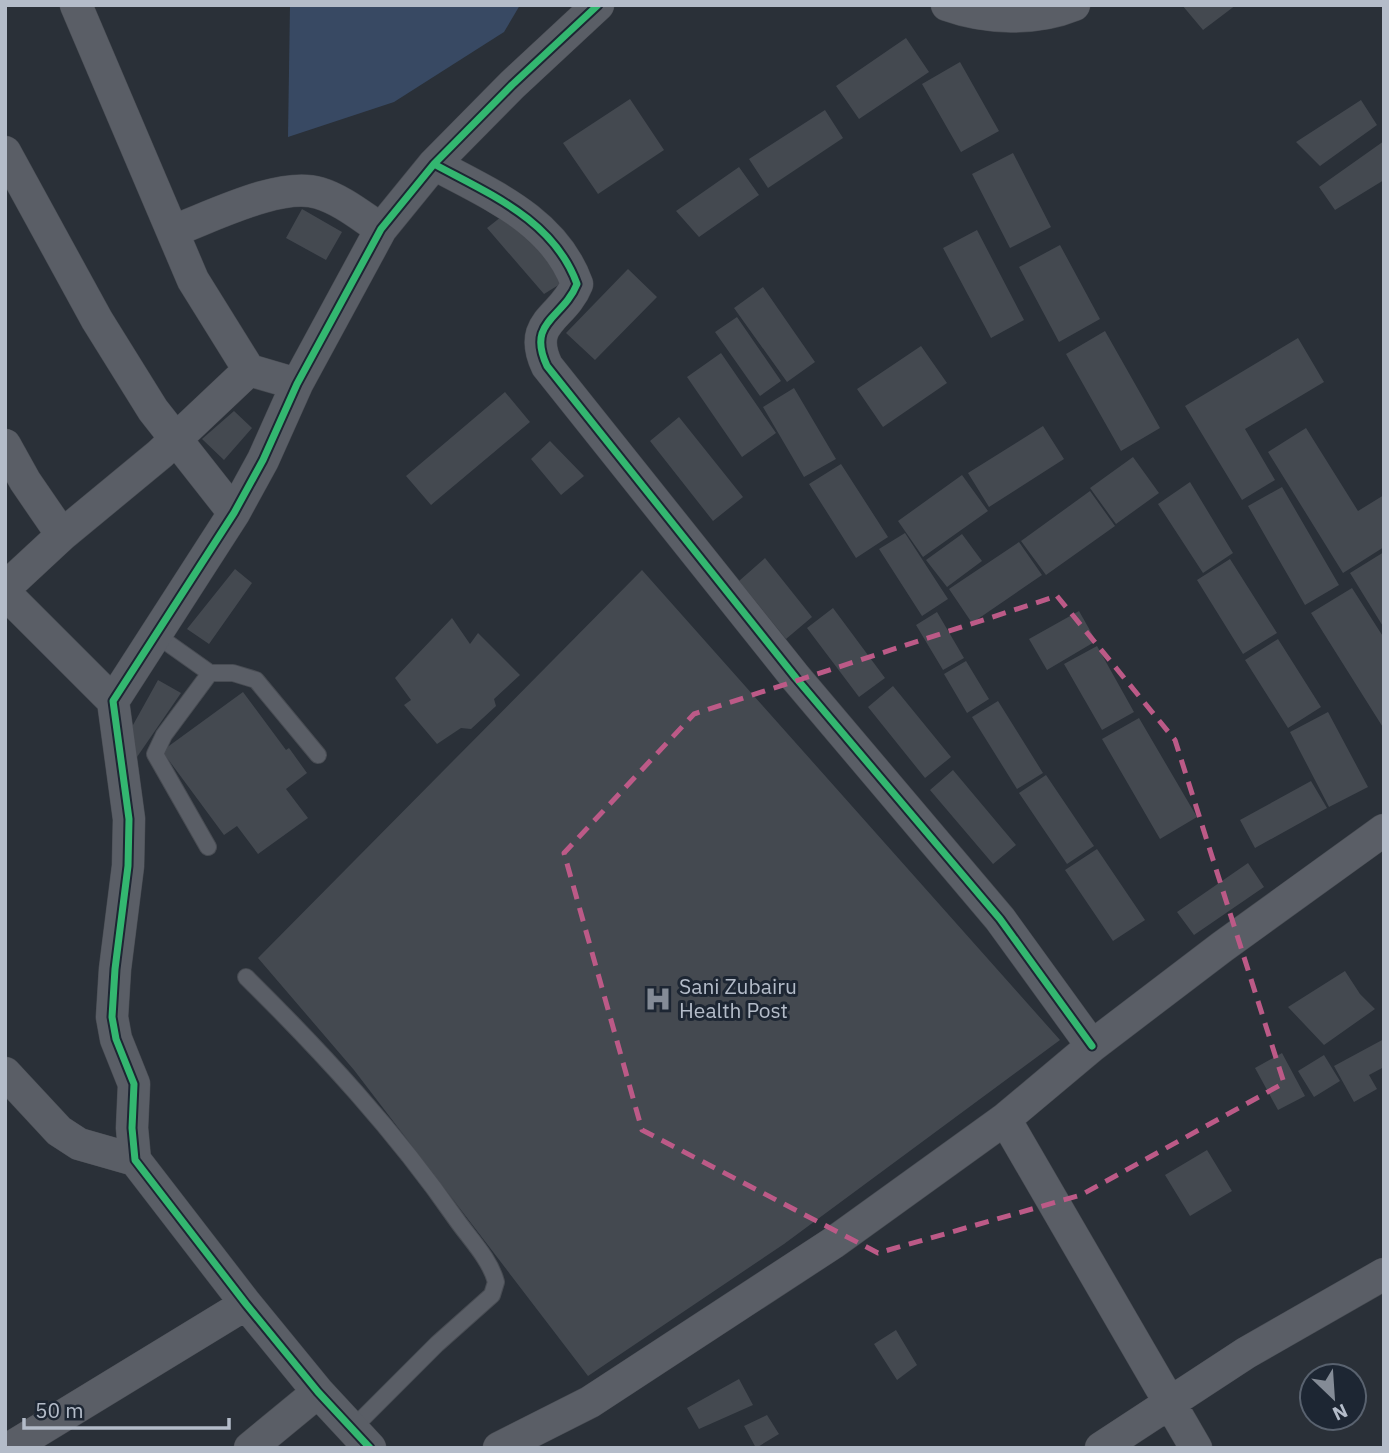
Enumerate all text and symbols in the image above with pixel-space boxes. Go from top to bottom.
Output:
place label: Sani Zubairu Health Post [679,972,797,1024]
hospital icon: Sani Zubairu Health Post [643,984,673,1014]
north arrow [1298,1362,1368,1432]
scale bar [24,1386,229,1430]
text: 50 m [35,1396,84,1424]
text: N [1329,1399,1351,1426]

